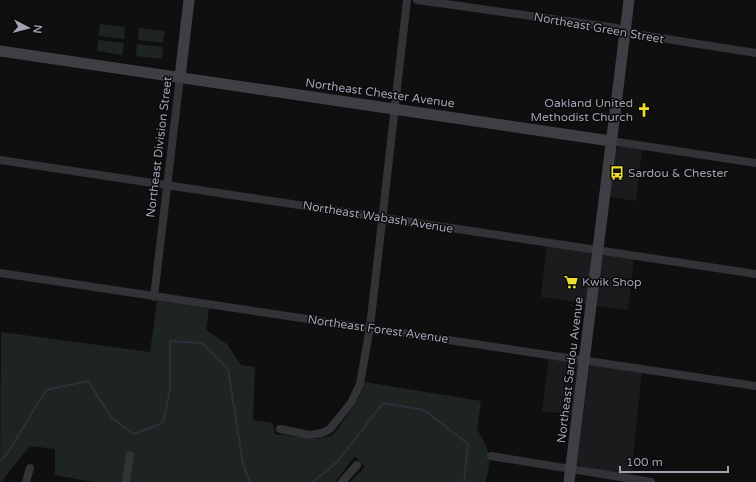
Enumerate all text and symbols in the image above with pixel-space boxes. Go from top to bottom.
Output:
north arrow [8,8,48,48]
street label: Northeast Green Street [533,10,666,46]
text: N [30,24,44,34]
street label: Northeast Division Street [143,75,175,218]
street label: Northeast Chester Avenue [305,76,456,110]
place label: Oakland United Methodist Church [531,96,633,124]
church icon: Oakland United Methodist Church [636,102,652,118]
bus stop icon: Sardou & Chester [609,165,625,181]
place label: Sardou & Chester [628,166,728,180]
street label: Northeast Wabash Avenue [302,198,454,236]
supermarket icon: Kwik Shop [563,274,579,290]
place label: Kwik Shop [582,275,642,289]
street label: Northeast Sardou Avenue [554,296,586,444]
street label: Northeast Forest Avenue [307,312,449,346]
scale bar [620,448,728,474]
text: 100 m [626,455,663,469]

